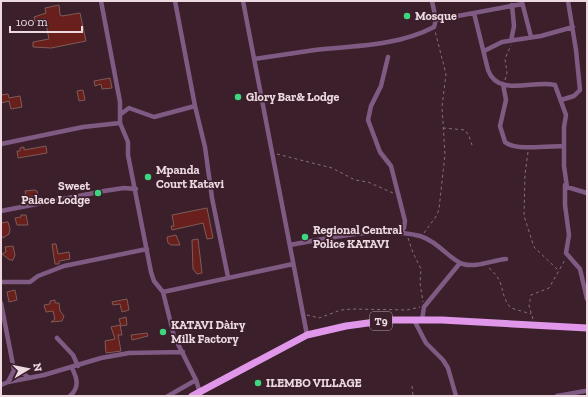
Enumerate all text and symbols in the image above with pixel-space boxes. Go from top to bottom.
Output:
scale bar [10,8,82,34]
place label: Mosque [415,9,457,23]
marker: Mosque [402,11,412,21]
text: 100 m [16,15,48,29]
place label: Glory Bar& Lodge [246,90,340,104]
marker: Glory Bar& Lodge [233,92,243,102]
place label: Mpanda Court Katavi [156,163,224,191]
marker: Mpanda Court Katavi [143,172,153,182]
place label: Sweet Palace Lodge [21,179,90,207]
marker: Sweet Palace Lodge [93,188,103,198]
place label: Regional Central Police KATAVI [313,223,403,251]
marker: Regional Central Police KATAVI [300,232,310,242]
road number: T9 [370,312,392,330]
place label: KATAVI Dàiry Milk Factory [171,318,246,346]
marker: KATAVI Dàiry Milk Factory [158,327,168,337]
north arrow [8,349,48,389]
text: N [30,362,45,373]
place label: ILEMBO VILLAGE [266,376,362,390]
marker: ILEMBO VILLAGE [253,378,263,388]

